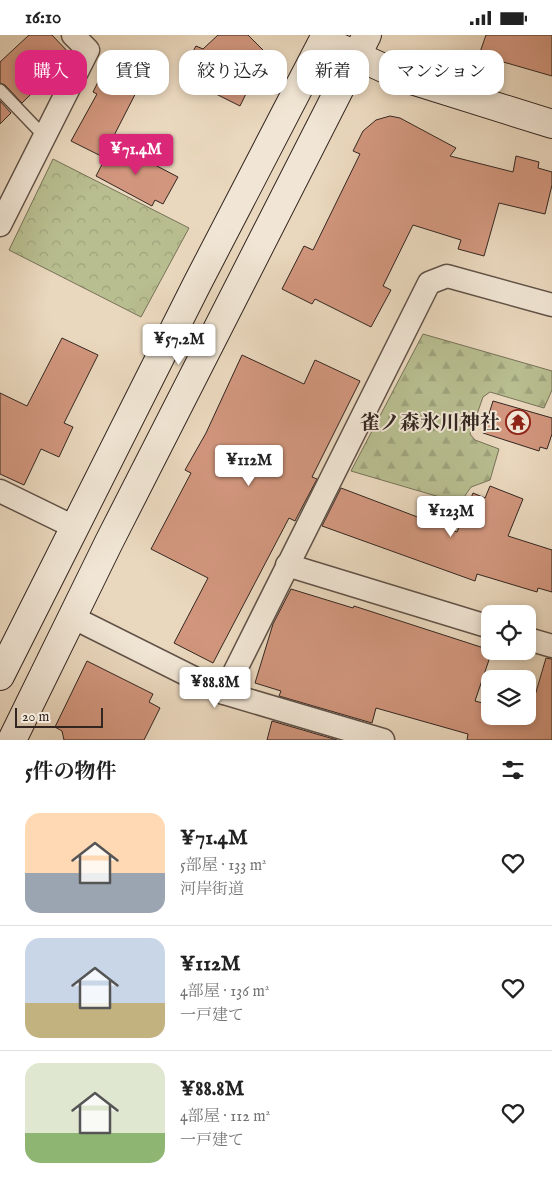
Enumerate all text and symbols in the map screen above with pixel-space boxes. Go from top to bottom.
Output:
text: 16:10 [25,6,61,30]
chip: 購入 [15,50,87,95]
chip: 賃貸 [97,50,169,95]
chip: 絞り込み [179,50,287,95]
chip: 新着 [297,50,369,95]
chip: マンション [379,50,504,95]
pin: ¥71.4M [95,133,177,176]
text: ¥71.4M [110,140,162,160]
pin: ¥57.2M [138,323,220,366]
text: ¥57.2M [154,330,204,350]
temple icon: 雀ノ森氷川神社 [505,409,531,435]
place label: 雀ノ森氷川神社 [360,411,500,436]
pin: ¥112M [214,445,284,487]
text: ¥112M [226,451,272,471]
pin: ¥123M [416,495,486,538]
text: ¥123M [428,502,474,522]
map controls [481,605,536,725]
button: locate [481,605,536,660]
pin: ¥88.8M [174,667,256,709]
button: layers [481,670,536,725]
text: ¥88.8M [191,673,239,693]
scale bar [15,705,102,728]
text: 20 m [22,708,49,726]
icon: filters [499,756,527,784]
text: 5件の物件 [25,759,117,786]
text: ¥71.4M [180,825,248,852]
icon: home [65,833,125,893]
icon: heart [499,849,527,877]
text: 5部屋 · 133 m² [180,856,267,876]
text: 河岸街道 [180,880,244,900]
text: ¥112M [180,951,241,978]
icon: home [65,958,125,1018]
icon: heart [499,974,527,1002]
text: 4部屋 · 136 m² [180,982,269,1002]
text: 一戸建て [180,1006,244,1026]
text: ¥88.8M [180,1076,244,1103]
icon: home [65,1083,125,1143]
icon: heart [499,1099,527,1127]
text: 4部屋 · 112 m² [180,1107,270,1127]
text: 一戸建て [180,1131,244,1151]

